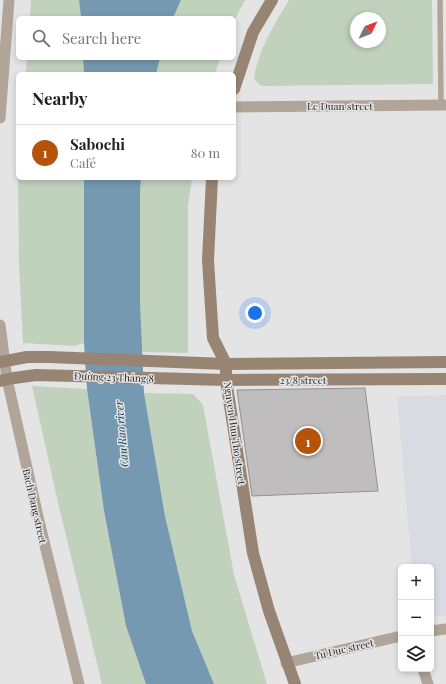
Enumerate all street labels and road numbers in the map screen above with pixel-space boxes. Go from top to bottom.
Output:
street label: Le Duan street [307,99,373,113]
street label: Đường 23 Tháng 8 [74,369,154,385]
street label: 23/8 street [280,373,327,387]
street label: Nguyen Huu Tho street [221,381,249,486]
street label: Bach Dang street [20,467,50,545]
street label: Tu Duc street [313,635,375,663]

